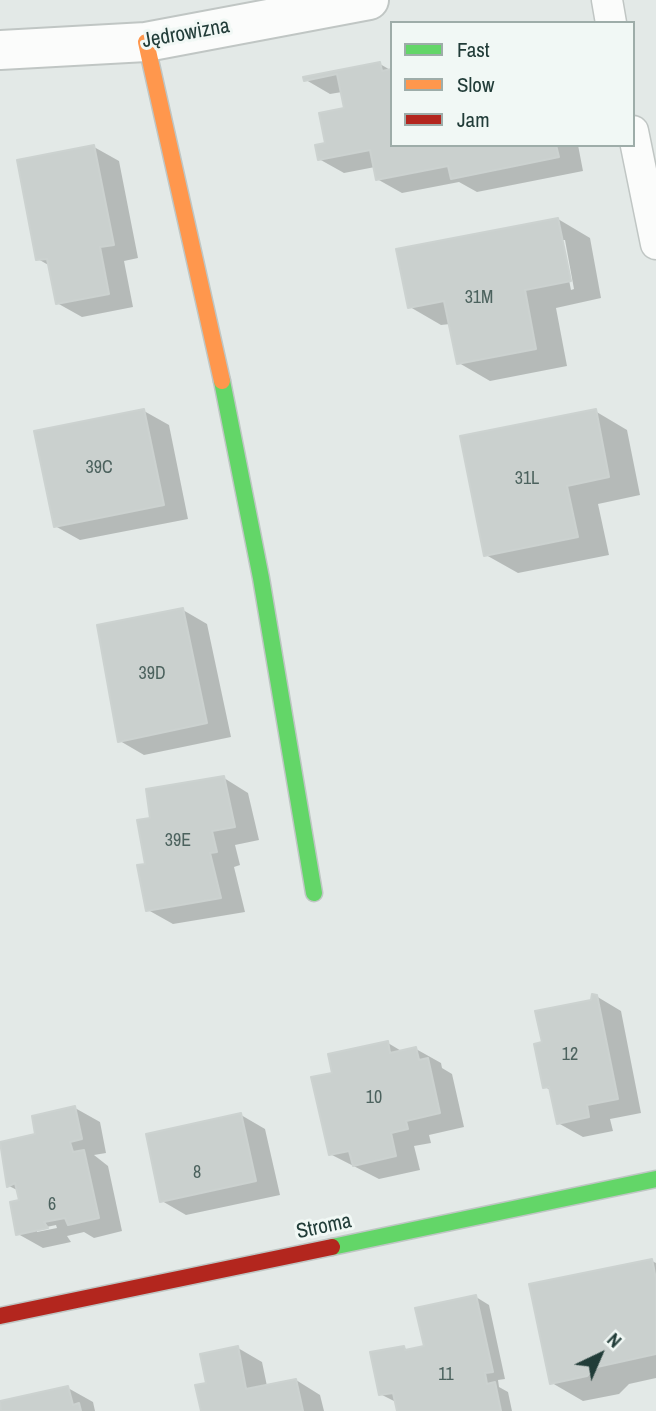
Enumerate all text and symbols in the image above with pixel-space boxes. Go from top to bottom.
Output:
street label: Jędrowizna [140,14,232,54]
legend [390,21,635,147]
text: Fast [457,35,490,64]
text: Slow [457,70,494,99]
text: Jam [457,105,490,134]
house number: 31M [465,287,493,309]
house number: 39C [85,457,113,479]
house number: 31L [515,468,539,490]
house number: 39D [138,663,166,685]
house number: 39E [165,830,191,852]
house number: 12 [562,1044,578,1066]
house number: 10 [366,1087,382,1109]
house number: 8 [193,1162,201,1184]
house number: 6 [48,1194,56,1216]
street label: Stroma [294,1209,354,1245]
north arrow [565,1320,635,1390]
text: N [602,1327,628,1353]
house number: 11 [438,1364,454,1386]

